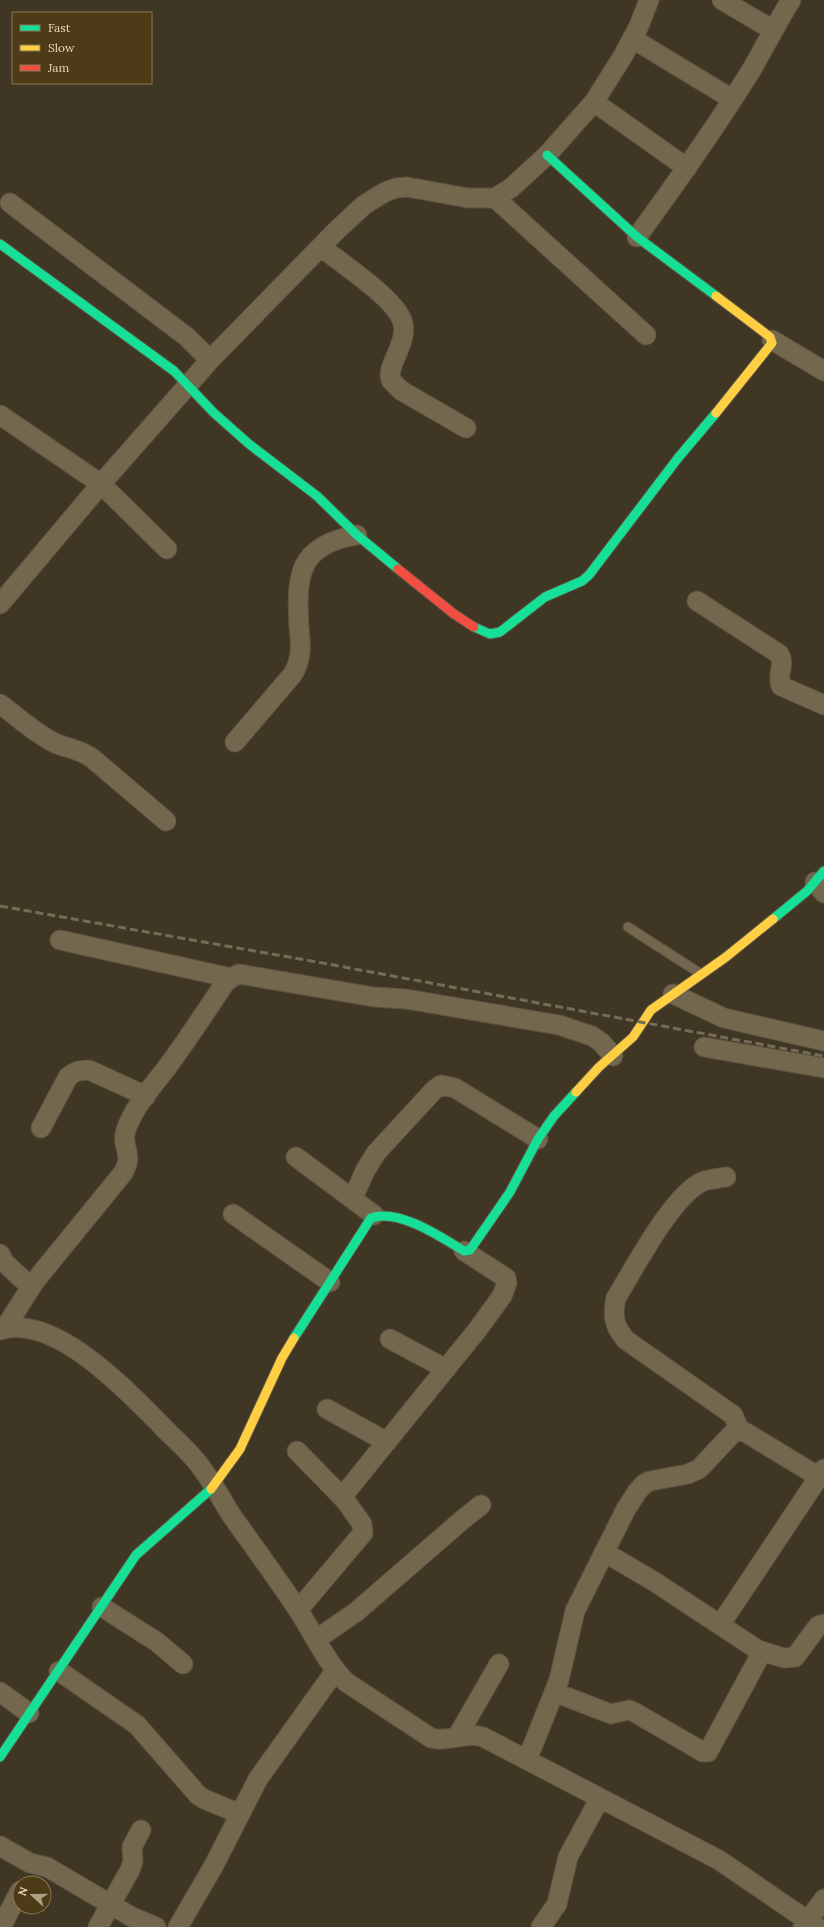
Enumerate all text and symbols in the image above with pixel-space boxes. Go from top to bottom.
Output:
legend [12,12,152,84]
text: Fast [48,20,71,35]
text: Slow [48,40,75,55]
text: Jam [47,60,69,75]
north arrow [12,1875,52,1915]
text: N [15,1884,31,1898]

